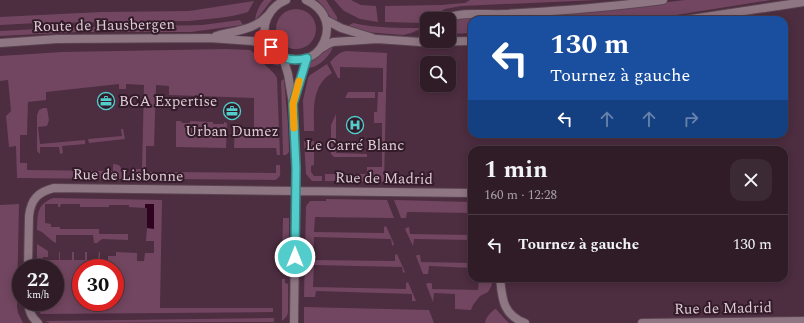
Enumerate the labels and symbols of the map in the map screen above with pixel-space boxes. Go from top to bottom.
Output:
street label: Route de Hausbergen [33,13,176,38]
pin [254,30,288,64]
place label: BCA Expertise [119,90,217,113]
office icon: BCA Expertise [96,91,116,111]
office icon: Urban Dumez [222,101,242,121]
hospital icon: Le Carré Blanc [345,115,365,135]
place label: Urban Dumez [185,120,279,143]
place label: Le Carré Blanc [305,134,405,157]
street label: Rue de Lisbonne [73,163,183,188]
street label: Rue de Madrid [335,166,433,191]
position arrow [274,236,316,278]
speed limit sign: 30 [72,259,124,311]
street label: Rue de Madrid [674,296,772,321]

